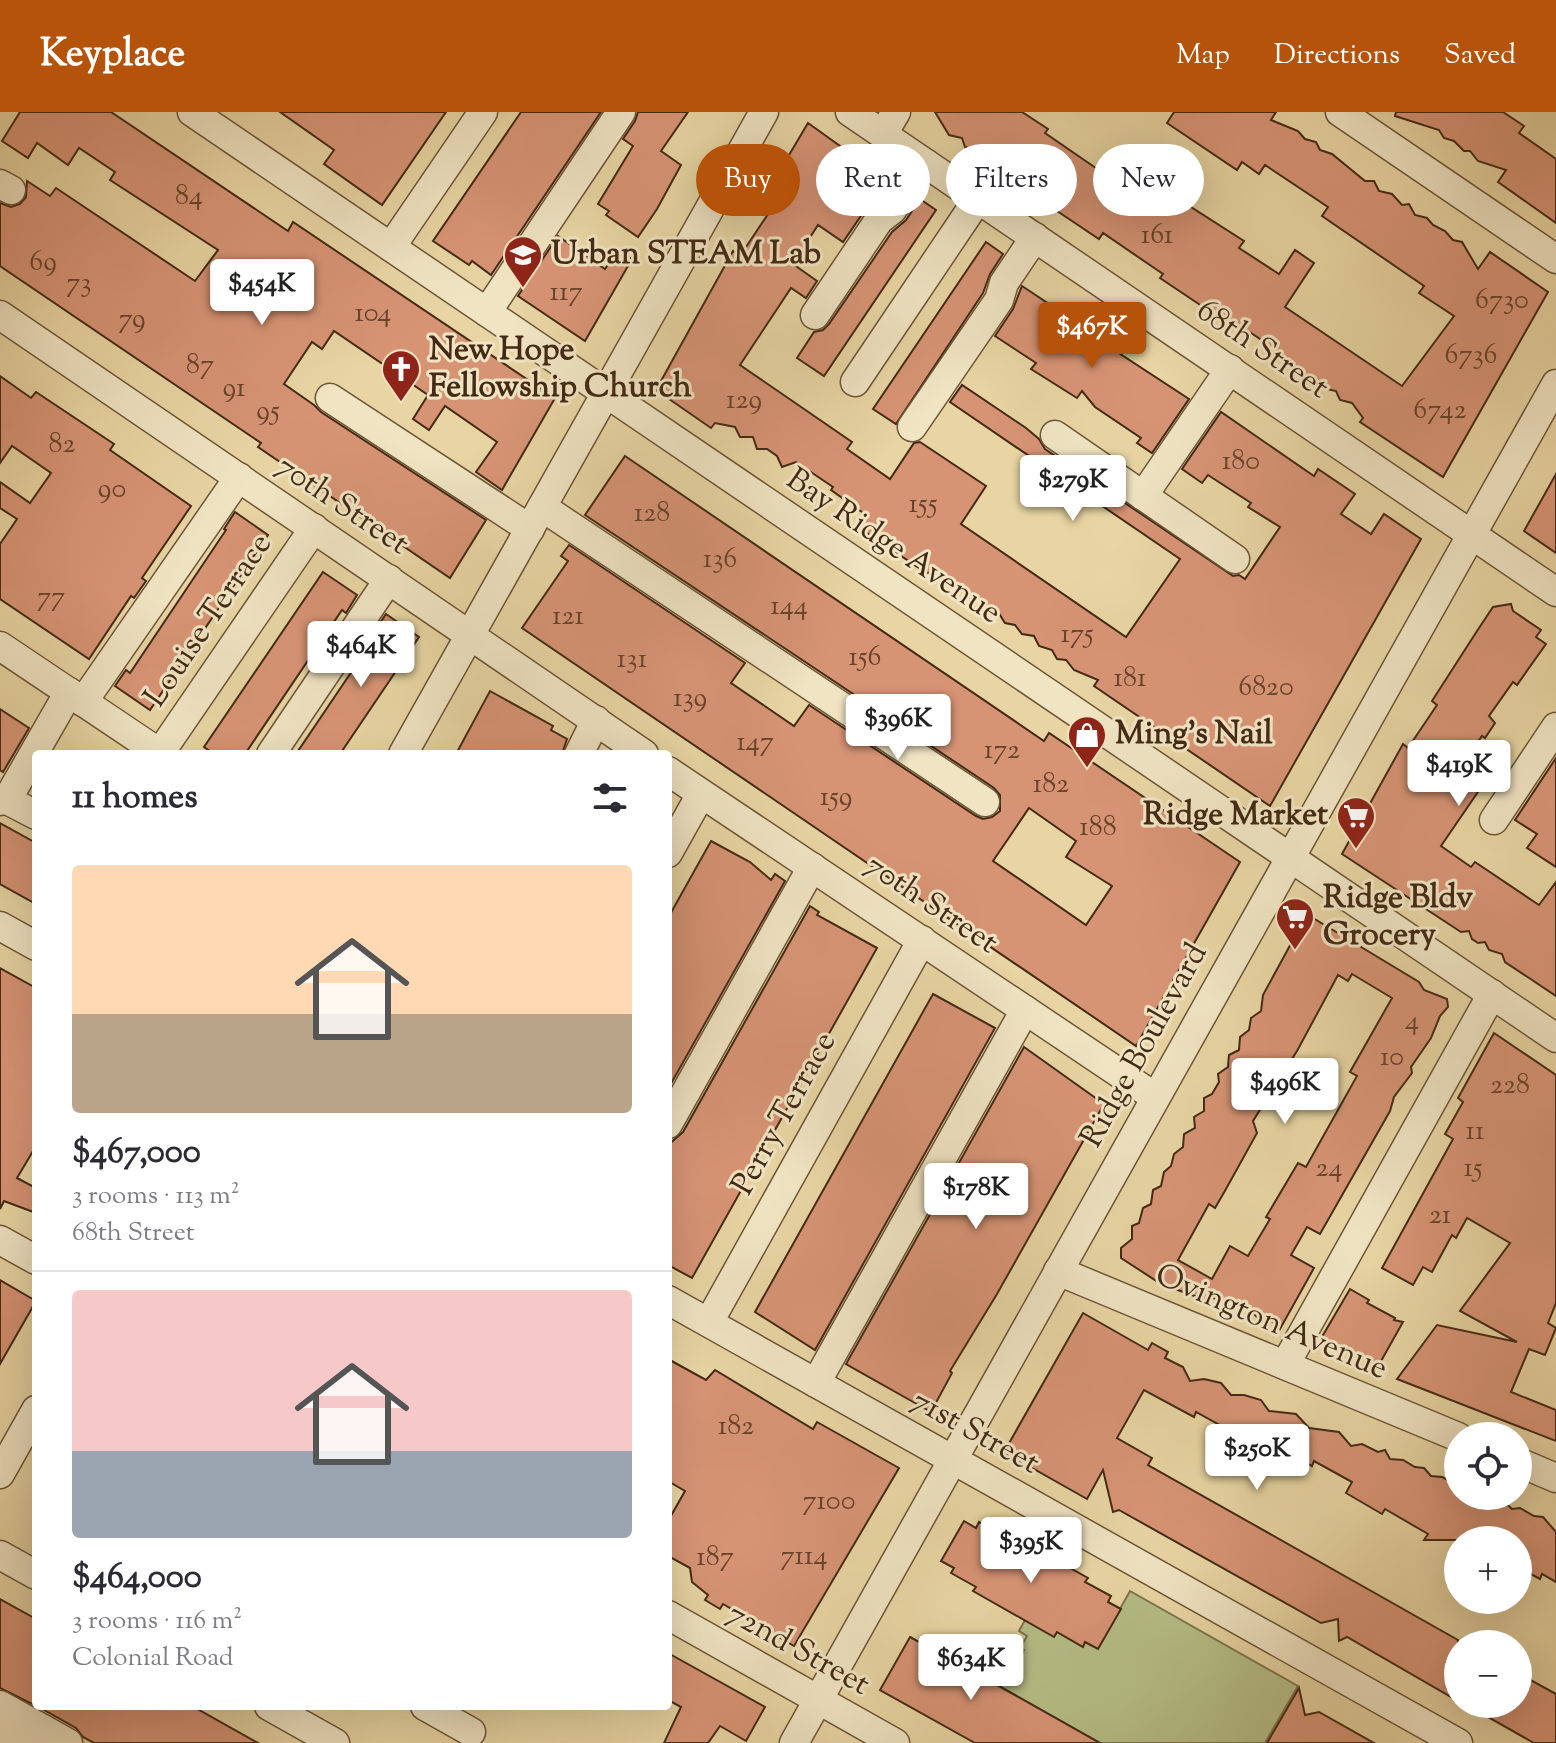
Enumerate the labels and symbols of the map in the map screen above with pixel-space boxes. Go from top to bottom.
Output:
house number: 84 [175,177,203,217]
house number: 161 [1141,216,1173,256]
place label: Urban STEAM Lab [551,232,821,278]
school or university icon: Urban STEAM Lab [502,234,544,289]
house number: 69 [29,243,57,283]
pin: $454K [206,259,318,327]
house number: 73 [66,264,92,304]
house number: 117 [549,273,583,313]
house number: 6730 [1475,281,1529,321]
street label: 68th Street [1187,289,1338,411]
house number: 104 [355,294,391,334]
house number: 79 [118,300,146,340]
pin: $467K [1036,302,1148,370]
place label: New Hope Fellowship Church [429,328,692,411]
house number: 6736 [1445,336,1497,376]
house number: 87 [186,346,214,386]
church icon: New Hope Fellowship Church [380,348,422,403]
house number: 91 [222,369,246,409]
house number: 129 [726,381,762,421]
house number: 6742 [1413,391,1467,431]
house number: 95 [256,392,280,432]
house number: 82 [49,425,75,465]
house number: 180 [1222,442,1260,482]
street label: 70th Street [266,445,418,567]
pin: $279K [1017,455,1129,523]
street label: Bay Ridge Avenue [776,458,1010,636]
house number: 90 [98,470,126,510]
house number: 155 [909,485,938,525]
house number: 128 [634,494,670,534]
street label: Louise Terrace [134,525,284,717]
house number: 136 [703,540,737,580]
house number: 77 [37,578,65,618]
house number: 144 [770,587,808,627]
house number: 121 [552,597,584,637]
house number: 175 [1060,615,1094,655]
pin: $464K [305,621,417,689]
house number: 156 [848,638,882,678]
house number: 131 [617,640,647,680]
house number: 181 [1113,659,1147,699]
house number: 6820 [1238,668,1294,708]
house number: 139 [673,679,707,719]
pin: $396K [842,694,954,762]
place label: Ming's Nail [1115,712,1273,758]
shop icon: Ming's Nail [1066,714,1108,769]
house number: 147 [736,723,774,763]
house number: 172 [984,731,1020,771]
pin: $419K [1403,740,1515,808]
house number: 182 [1033,765,1069,805]
house number: 159 [820,778,852,818]
place label: Ridge Market [1143,793,1328,839]
supermarket icon: Ridge Market [1335,795,1377,850]
house number: 188 [1079,808,1117,848]
street label: 70th Street [855,844,1007,966]
place label: Ridge Bldv Grocery [1323,876,1473,959]
supermarket icon: Ridge Bldv Grocery [1274,896,1316,951]
street label: Ridge Boulevard [1070,936,1220,1156]
house number: 4 [1405,1002,1419,1042]
street label: Perry Terrace [721,1024,849,1204]
house number: 10 [1380,1038,1404,1078]
pin: $496K [1229,1058,1341,1126]
house number: 228 [1490,1066,1530,1106]
house number: 11 [1465,1112,1485,1152]
house number: 24 [1315,1149,1343,1189]
house number: 15 [1463,1149,1483,1189]
pin: $178K [920,1163,1032,1231]
house number: 21 [1429,1196,1451,1236]
street label: Ovington Avenue [1148,1253,1394,1393]
street label: 71st Street [903,1379,1047,1487]
house number: 182 [718,1407,754,1447]
pin: $250K [1201,1424,1313,1492]
house number: 7100 [803,1482,855,1522]
pin: $395K [975,1517,1087,1585]
house number: 7114 [780,1537,828,1577]
house number: 187 [696,1538,734,1578]
street label: 72nd Street [718,1592,878,1708]
pin: $634K [915,1634,1027,1702]

